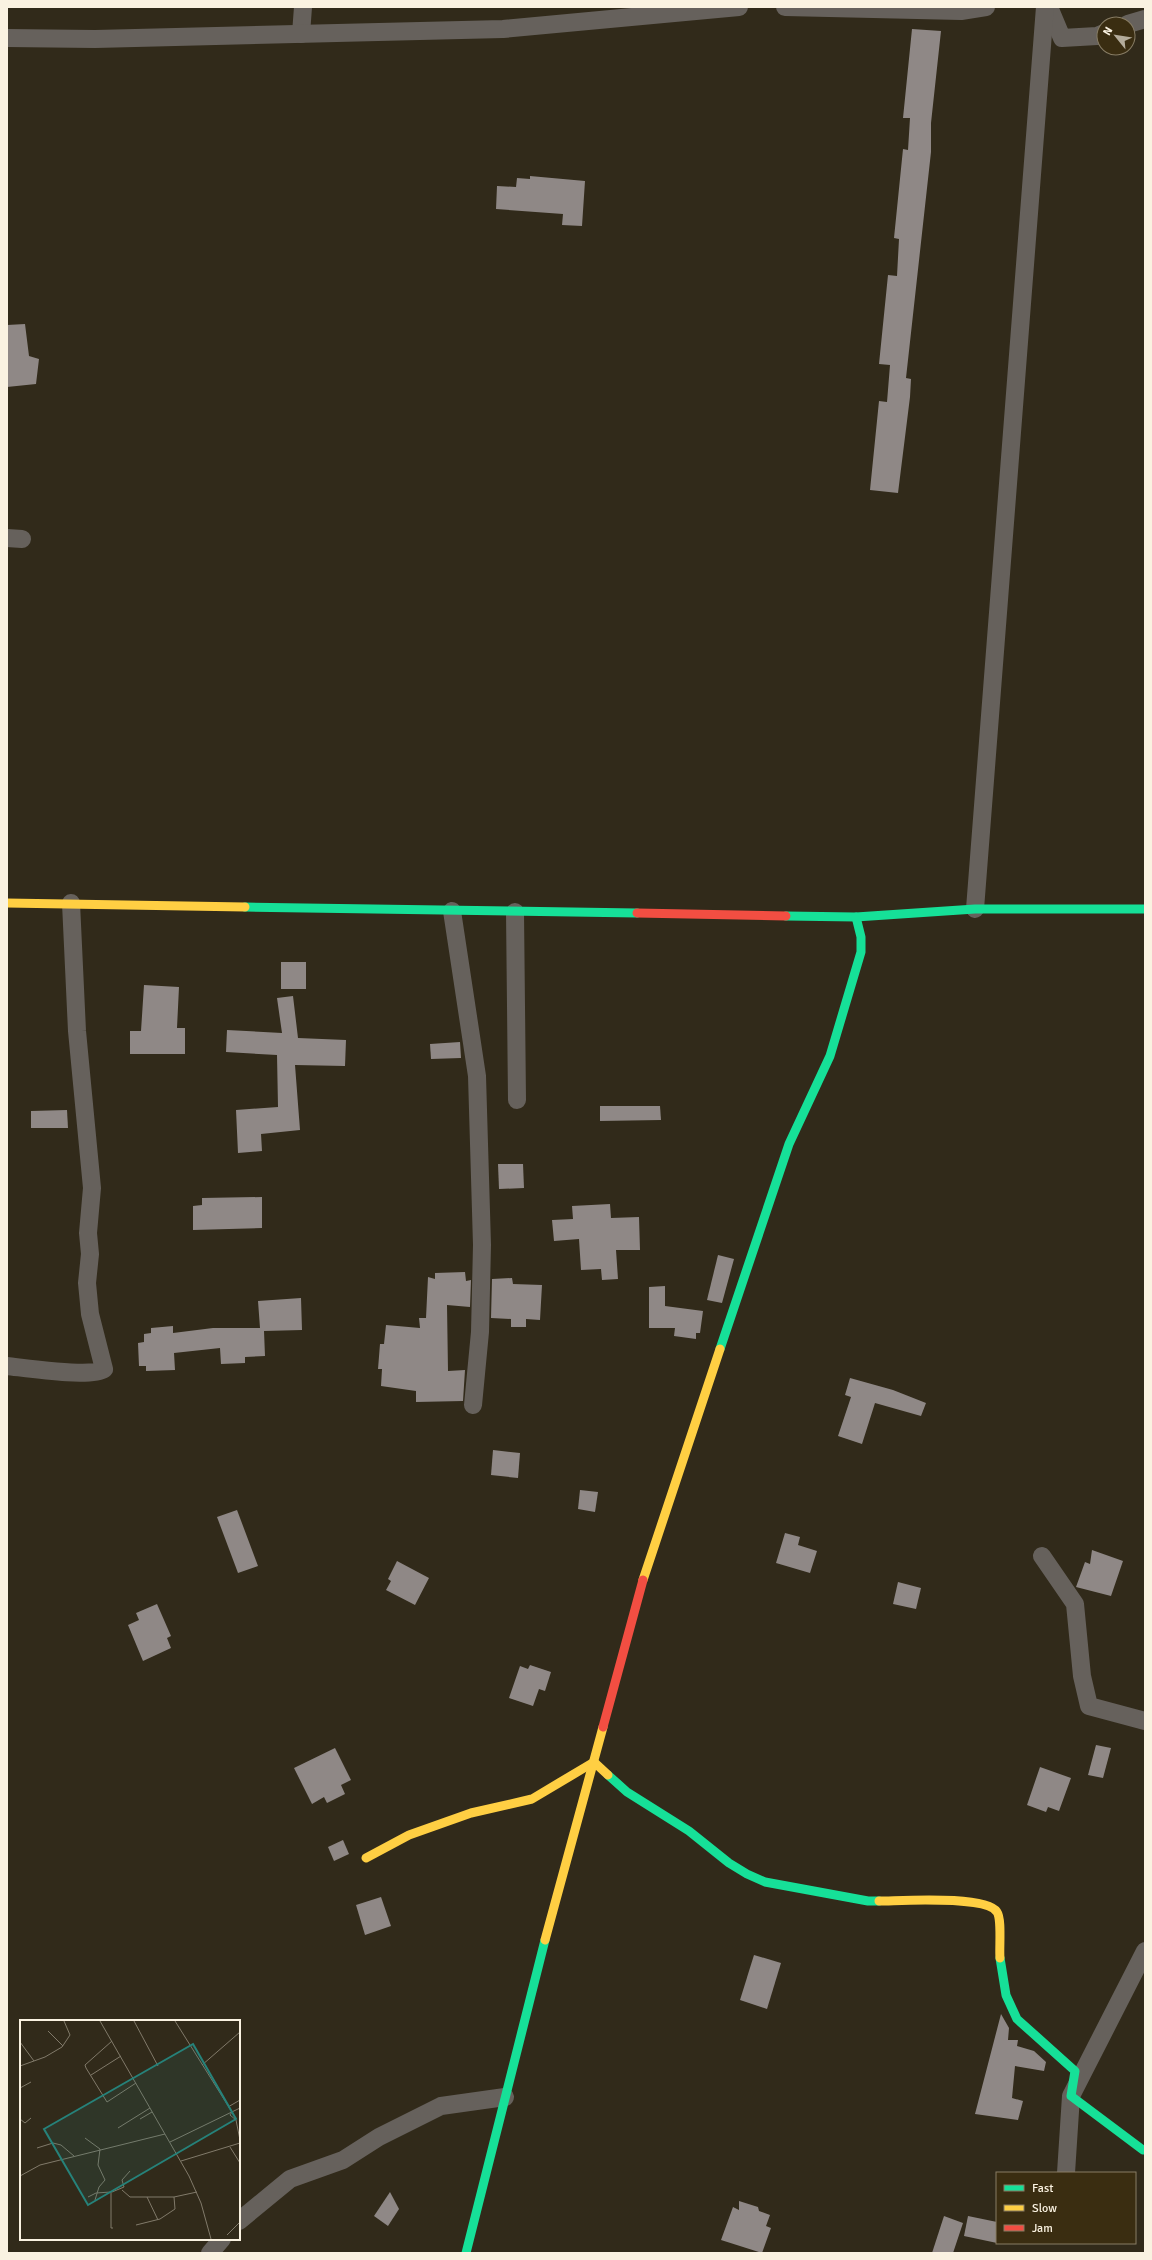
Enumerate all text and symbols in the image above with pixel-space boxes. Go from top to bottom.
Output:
north arrow [1096,16,1136,56]
text: N [1100,25,1115,38]
inset map [20,2020,240,2240]
legend [996,2172,1136,2244]
text: Fast [1032,2181,1053,2196]
text: Slow [1032,2201,1057,2216]
text: Jam [1032,2221,1053,2236]

